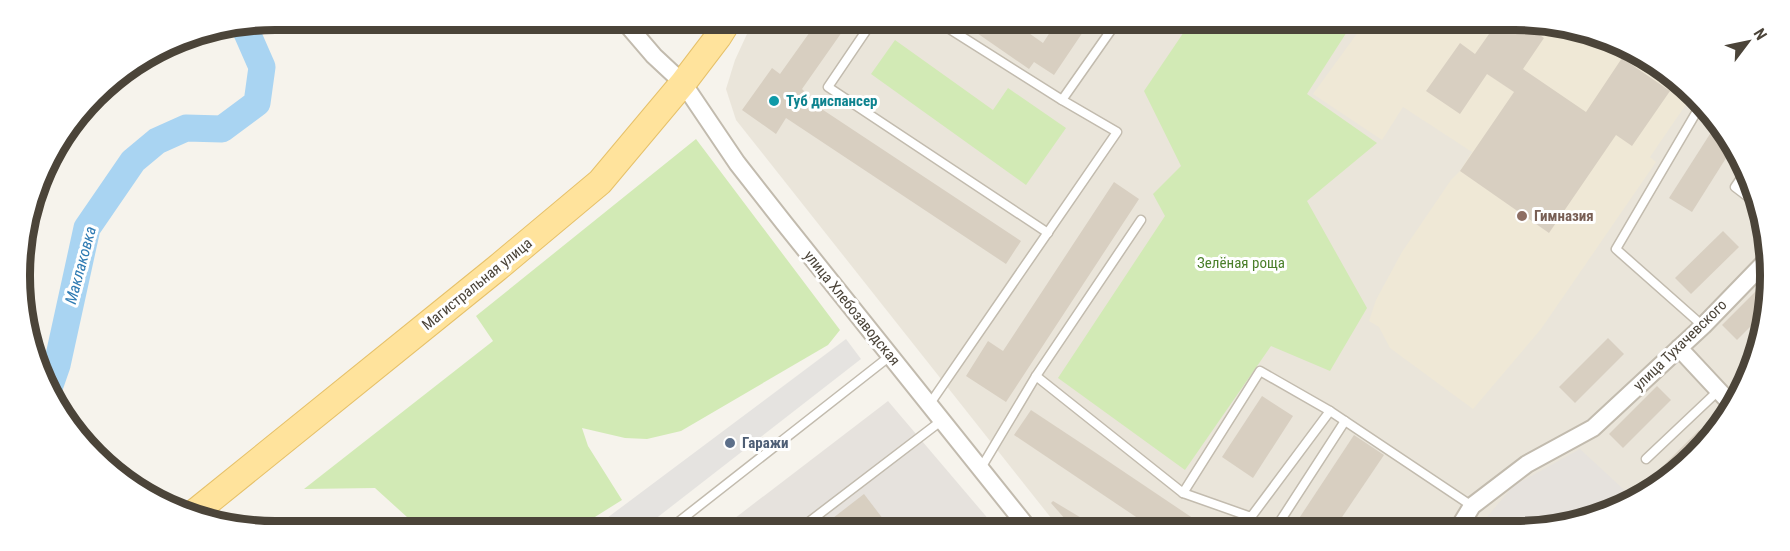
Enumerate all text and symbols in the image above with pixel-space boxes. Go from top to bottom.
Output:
north arrow [1718,12,1778,72]
text: N [1750,25,1771,44]
place label: Туб диспансер [786,92,878,110]
marker: Туб диспансер [767,94,781,108]
place label: Гимназия [1534,207,1594,225]
marker: Гимназия [1515,209,1529,223]
water label: Маклаковка [61,224,100,306]
street label: Магистральная улица [418,234,536,334]
street label: улица Хлебозаводская [800,247,904,369]
park label: Зелёная роща [1197,254,1285,272]
street label: улица Тухачевского [1630,296,1730,394]
place label: Гаражи [742,434,788,452]
marker: Гаражи [723,436,737,450]

